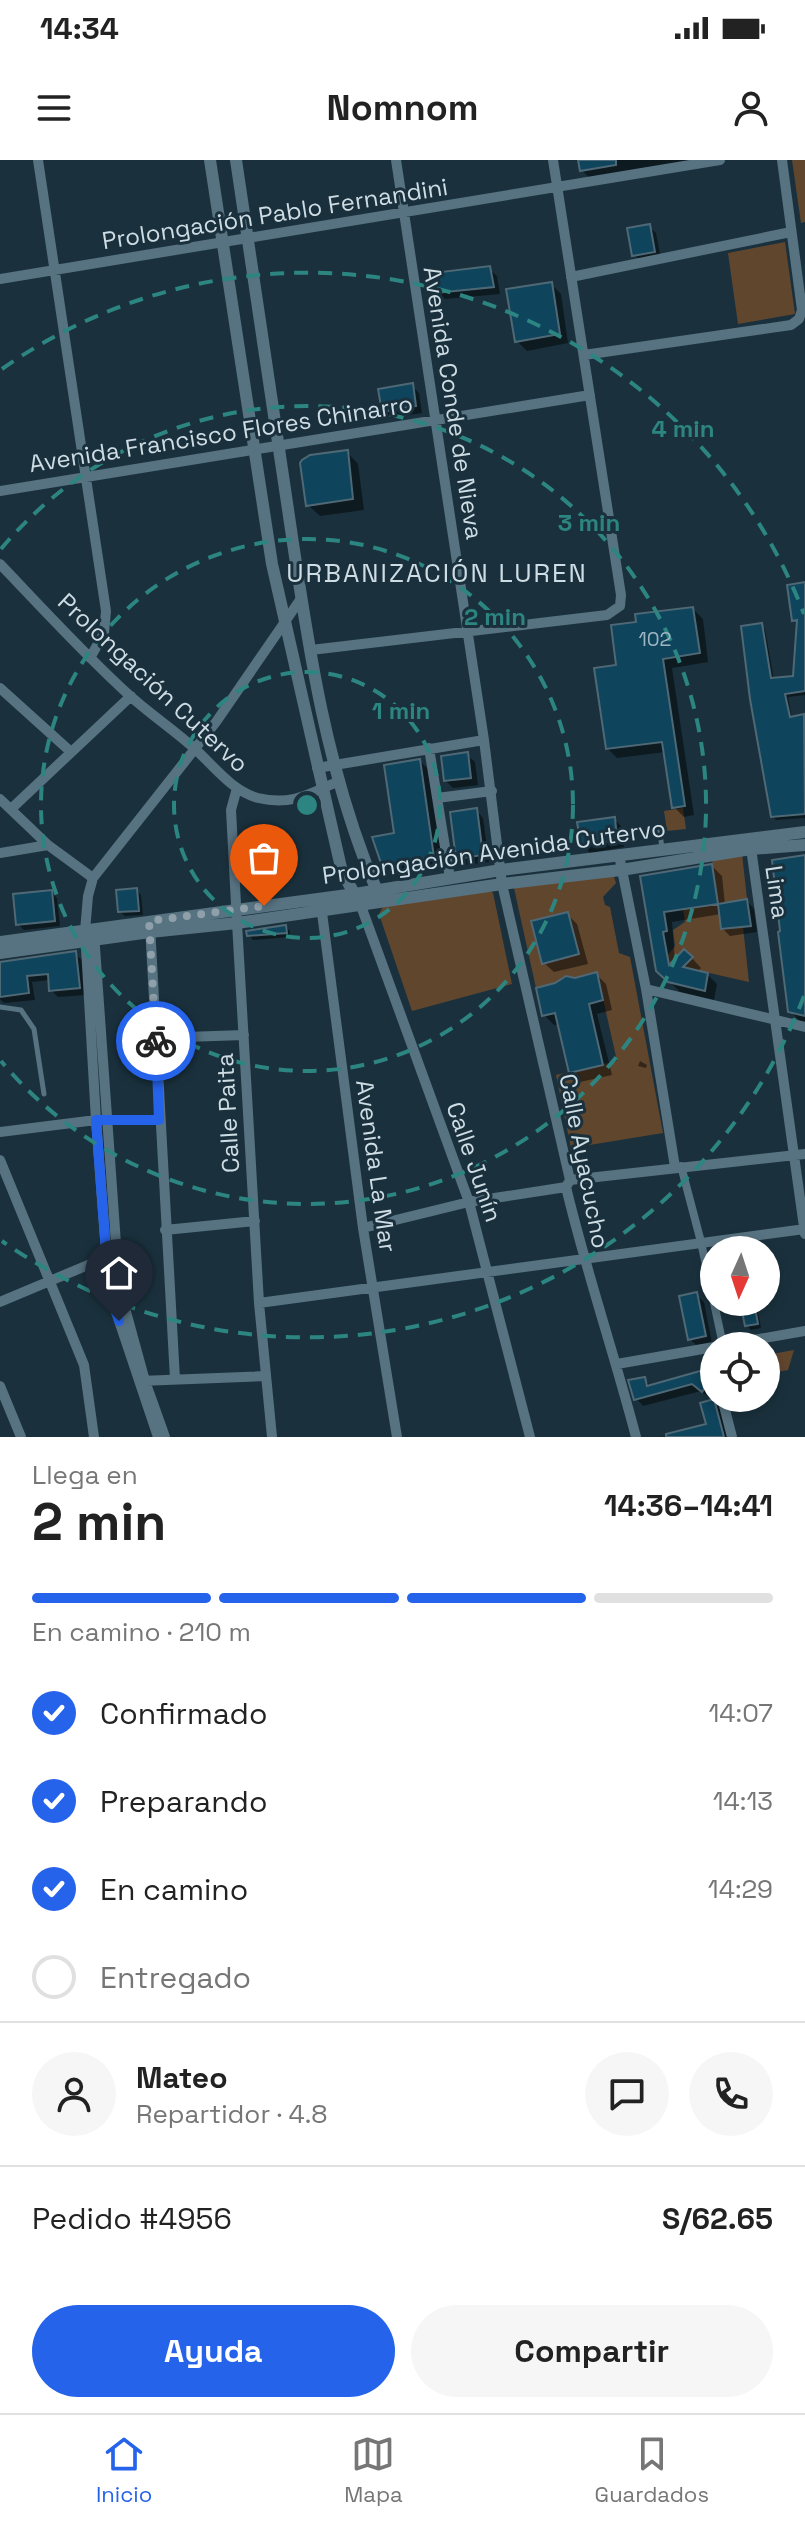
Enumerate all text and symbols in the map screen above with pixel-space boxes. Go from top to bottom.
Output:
text: 14:34 [40,9,119,48]
text: Nomnom [327,85,478,131]
icon: menu [32,86,76,130]
icon: person [729,86,773,130]
street label: Prolongación Pablo Fernandini [100,171,450,256]
street label: Avenida Conde de Nieva [417,264,490,542]
street label: Avenida Francisco Flores Chinarro [27,388,415,479]
text: 4 min [651,413,715,444]
text: 3 min [558,507,620,538]
district label: URBANIZACIÓN LUREN [286,556,588,590]
street label: Prolongación Cutervo [52,586,255,779]
text: 2 min [464,601,526,632]
house number: 102 [638,626,672,652]
text: 1 min [372,695,430,726]
centre of rings [293,791,321,819]
street label: Prolongación Avenida Cutervo [320,812,668,891]
pin [230,824,298,906]
icon: bag [242,836,286,880]
street label: Lima [758,863,797,921]
courier [116,1001,196,1081]
icon: bike [134,1019,178,1063]
street label: Calle Paita [209,1052,246,1174]
street label: Calle Ayacucho [552,1071,617,1251]
street label: Avenida La Mar [349,1078,404,1254]
street label: Calle Junín [439,1098,509,1226]
north arrow [700,1236,780,1316]
map controls [700,1236,780,1412]
pin [85,1239,153,1321]
icon: home [97,1251,141,1295]
button: locate [700,1332,780,1412]
text: Llega en [32,1458,138,1492]
text: 14:36–14:41 [604,1486,773,1525]
text: 2 min [32,1489,166,1555]
text: En camino · 210 m [32,1615,251,1649]
icon: check [32,1691,76,1735]
text: Confirmado [100,1694,267,1733]
text: 14:07 [708,1696,773,1730]
icon: check [32,1779,76,1823]
text: Preparando [100,1782,267,1821]
text: 14:13 [713,1784,773,1818]
icon: check [32,1867,76,1911]
text: En camino [100,1870,248,1909]
text: 14:29 [708,1872,773,1906]
text: Entregado [100,1958,251,1997]
button: person [32,2052,116,2136]
button: chat [585,2052,669,2136]
button: phone [689,2052,773,2136]
text: Mateo [136,2058,228,2097]
text: Repartidor · 4.8 [136,2097,328,2131]
text: Pedido #4956 [32,2199,232,2238]
text: S/62.65 [662,2199,773,2238]
button: Ayuda [32,2305,395,2397]
button: Compartir [411,2305,773,2397]
tab: Inicio [96,2432,152,2508]
tab: Mapa [344,2432,403,2508]
tab: Guardados [595,2432,709,2508]

